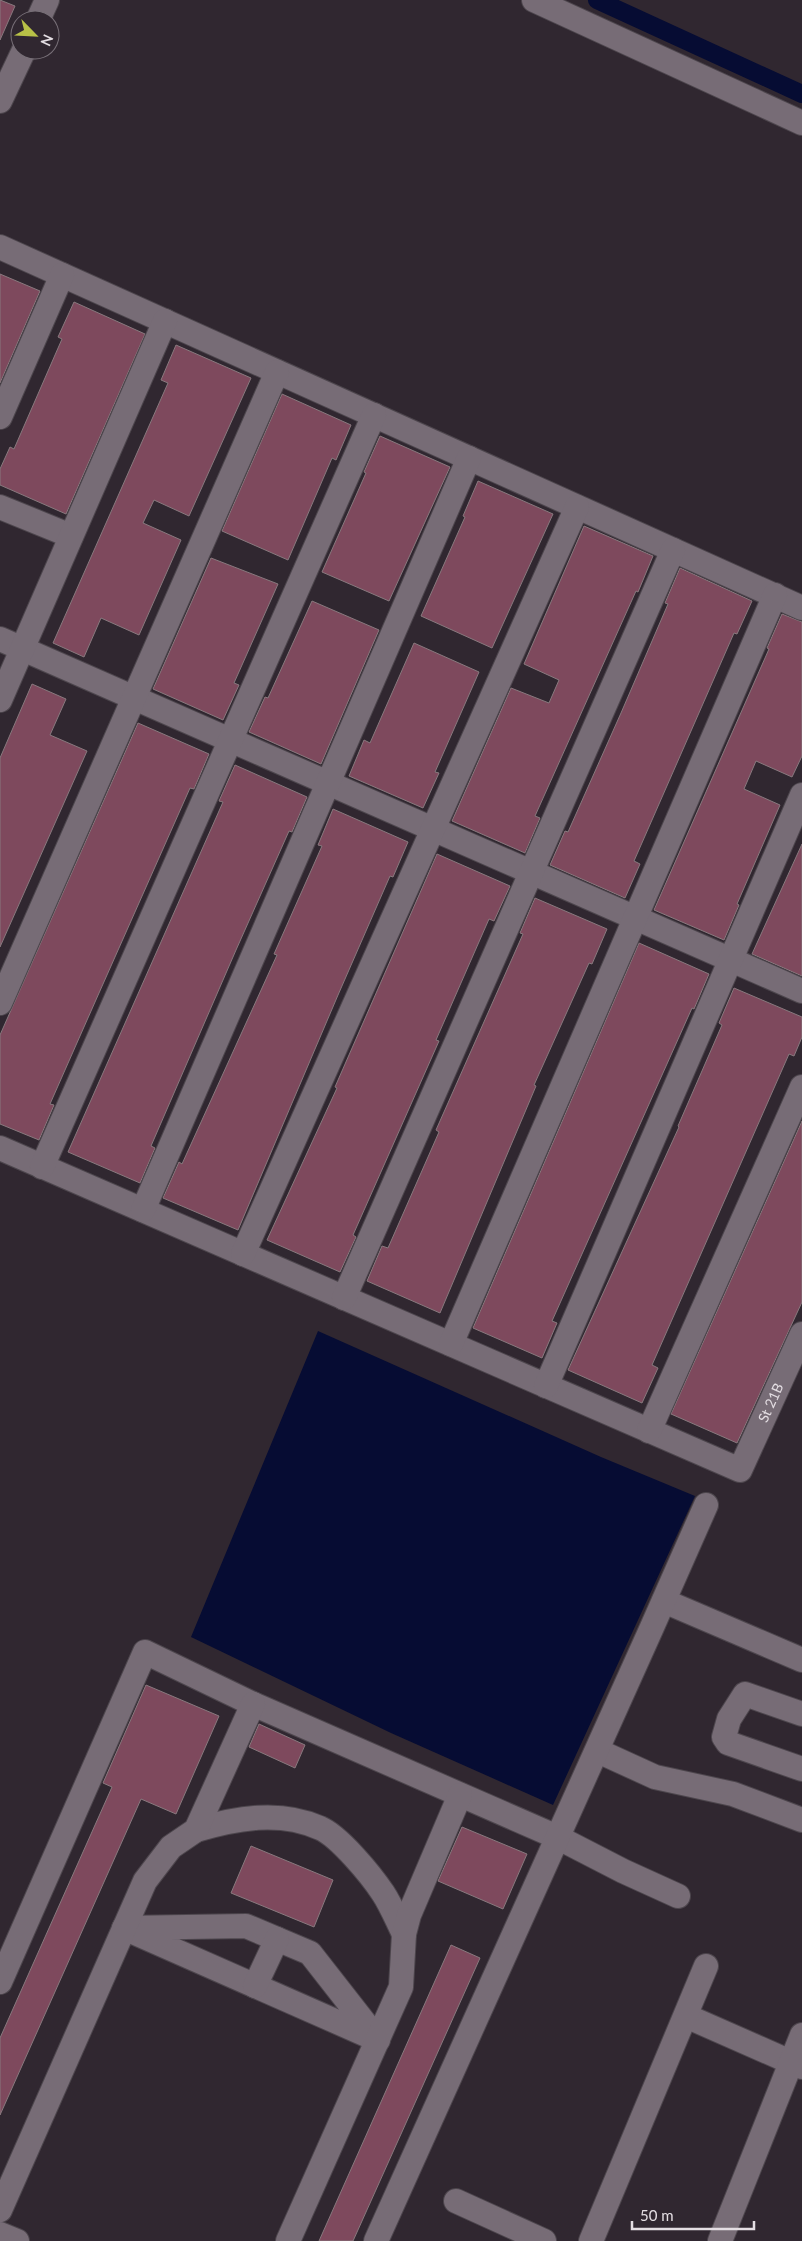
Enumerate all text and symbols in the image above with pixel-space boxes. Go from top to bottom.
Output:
north arrow [10,10,60,60]
text: N [37,32,57,49]
street label: St 21B [754,1380,787,1425]
scale bar [632,2198,754,2230]
text: 50 m [640,2206,674,2224]

